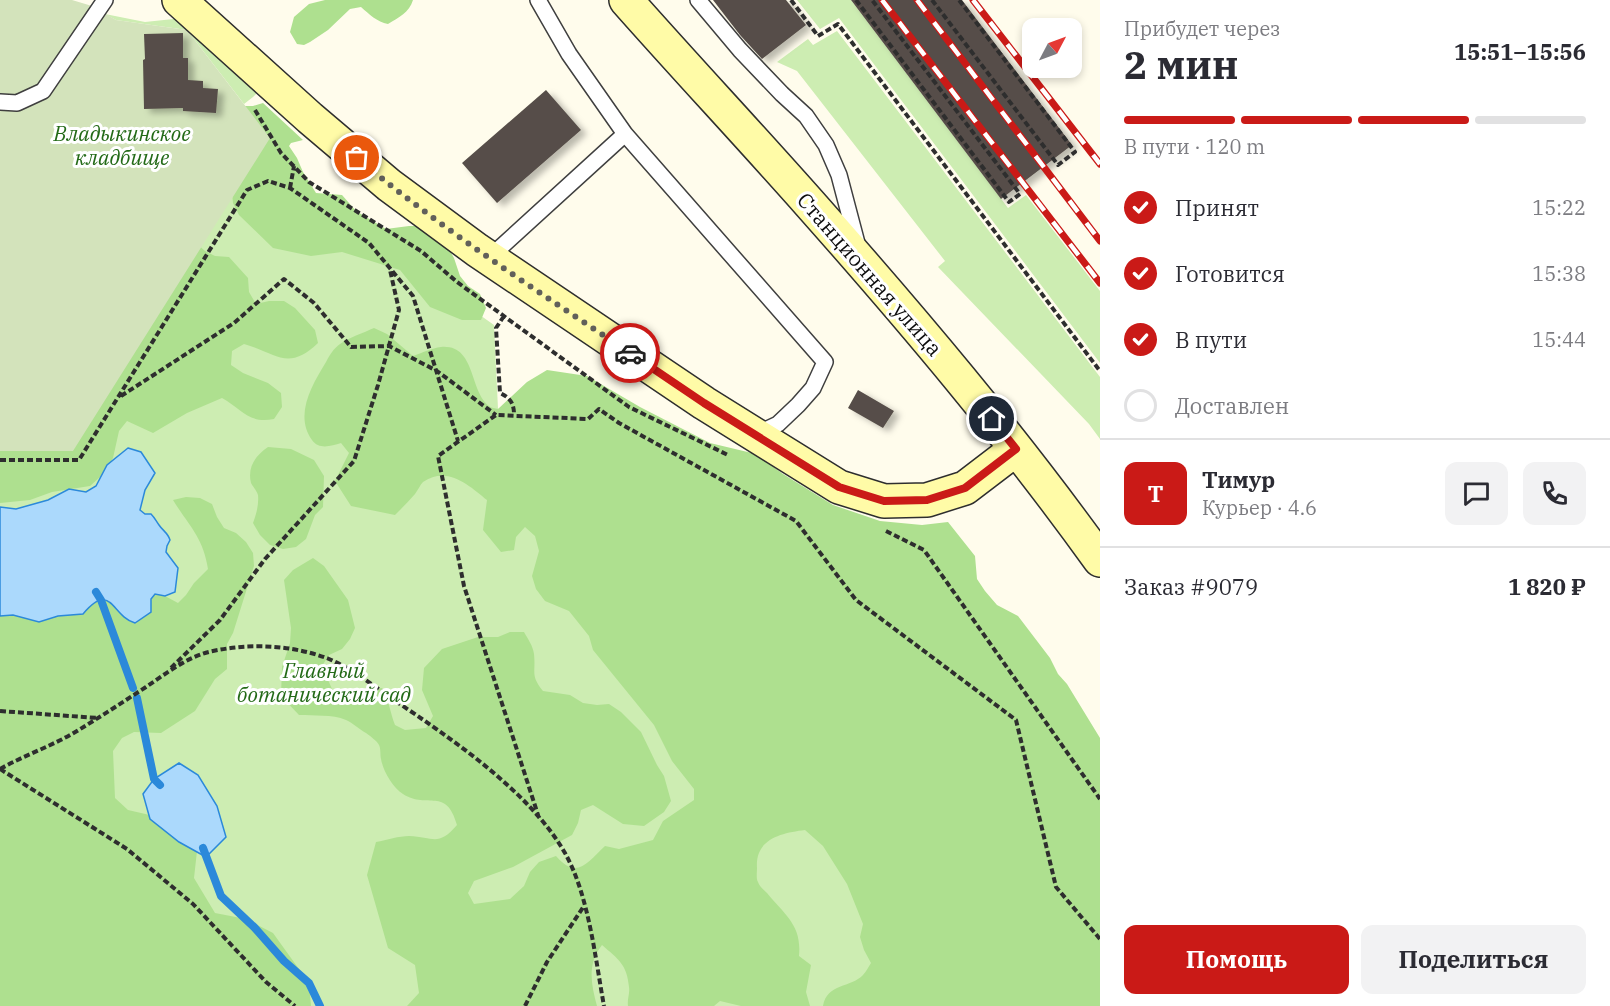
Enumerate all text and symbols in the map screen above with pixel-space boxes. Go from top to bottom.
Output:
text: Прибудет через [1124,15,1280,42]
north arrow [1022,18,1082,78]
map controls [1022,18,1082,78]
text: 15:51–15:56 [1454,37,1586,66]
text: 2 мин [1124,39,1238,90]
park label: Владыкинское кладбище [52,119,191,171]
pin [331,132,382,183]
text: В пути · 120 m [1124,133,1265,160]
icon: bag [340,141,373,174]
street label: Станционная улица [791,186,949,362]
icon: check [1124,191,1157,224]
text: Принят [1175,193,1259,222]
text: 15:22 [1532,194,1586,221]
icon: check [1124,257,1157,290]
text: Готовится [1175,259,1285,288]
text: 15:38 [1532,260,1586,287]
courier [600,323,660,383]
icon: check [1124,323,1157,356]
text: В пути [1175,325,1247,354]
text: 15:44 [1532,326,1586,353]
icon: car [614,337,647,370]
text: Доставлен [1175,391,1289,420]
pin [966,393,1017,444]
icon: home [975,402,1008,435]
button: chat [1445,462,1508,525]
button: phone [1523,462,1586,525]
text: Тимур [1202,465,1275,494]
text: Т [1148,479,1163,508]
text: Курьер · 4.6 [1202,494,1317,521]
text: Заказ #9079 [1124,572,1258,601]
text: 1 820 ₽ [1508,572,1586,601]
park label: Главный ботанический сад [237,656,411,708]
button: Помощь [1124,925,1349,994]
button: Поделиться [1361,925,1586,994]

